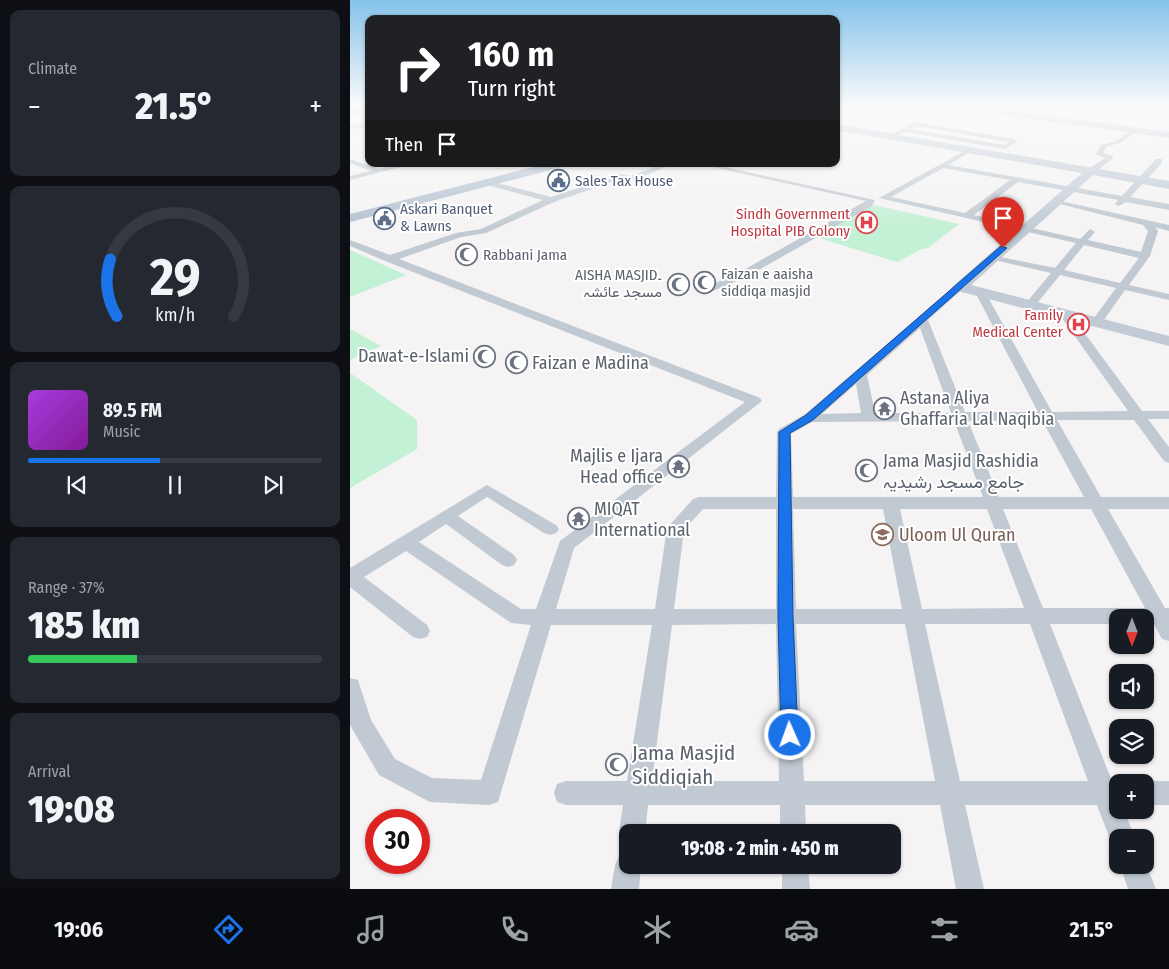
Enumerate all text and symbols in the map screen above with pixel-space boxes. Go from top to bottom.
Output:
text: 160 m [468,33,554,75]
icon: right [385,35,450,100]
text: Climate [28,59,77,78]
text: Turn right [468,75,556,102]
text: 21.5° [135,83,215,129]
text: − [28,90,41,123]
text: + [309,90,322,123]
icon: arrive [433,130,461,158]
text: Then [385,133,423,156]
public building icon: Sales Tax House [547,169,571,193]
place label: Sales Tax House [575,172,673,190]
pin [982,197,1024,248]
place label: Askari Banquet & Lawns [400,200,493,235]
icon: arrive [989,204,1017,232]
place label: Sindh Government Hospital PIB Colony [730,205,850,240]
public building icon: Askari Banquet & Lawns [372,206,396,230]
hospital icon: Sindh Government Hospital PIB Colony [854,211,878,235]
mosque icon: Rabbani Jama [455,243,479,267]
text: 29 [149,246,200,309]
place label: Rabbani Jama [483,246,567,264]
place label: Faizan e aaisha siddiqa masjid [721,265,813,300]
place label: AISHA MASJID۔ مسجد عائشہ [575,266,662,301]
mosque icon: Faizan e aaisha siddiqa masjid [693,271,717,295]
mosque icon: AISHA MASJID۔ مسجد عائشہ [666,272,690,296]
text: km/h [155,304,195,326]
place label: Family Medical Center [972,306,1064,341]
hospital icon: Family Medical Center [1067,312,1091,336]
mosque icon: Dawat-e-Islami [473,344,497,368]
place label: Dawat-e-Islami [358,345,469,367]
mosque icon: Faizan e Madina [504,351,528,375]
place label: Faizan e Madina [532,352,649,374]
place label: Astana Aliya Ghaffaria Lal Naqibia [900,387,1054,430]
temple icon: Astana Aliya Ghaffaria Lal Naqibia [872,396,896,420]
text: 89.5 FM [103,399,162,422]
text: Music [103,422,140,441]
place label: Majlis e Ijara Head office [570,445,663,488]
place label: Jama Masjid Rashidia جامع مسجد رشیدیہ [883,450,1039,494]
temple icon: Majlis e Ijara Head office [667,454,691,478]
mosque icon: Jama Masjid Rashidia جامع مسجد رشیدیہ [855,459,879,483]
icon: previous [63,471,91,499]
icon: pause [161,471,189,499]
icon: next [259,471,287,499]
place label: MIQAT International [594,498,690,541]
temple icon: MIQAT International [566,507,590,531]
school or university icon: Uloom Ul Quran [871,523,895,547]
place label: Uloom Ul Quran [899,524,1016,546]
text: Range · 37% [28,578,105,597]
text: 185 km [28,602,140,648]
north arrow [1109,609,1154,654]
map controls [1109,609,1154,874]
button: sound [1109,664,1154,709]
position arrow [763,708,815,760]
button: layers [1109,719,1154,764]
place label: Jama Masjid Siddiqiah [632,740,735,790]
mosque icon: Jama Masjid Siddiqiah [604,753,628,777]
text: Arrival [28,762,70,781]
button: + [1109,774,1154,819]
text: 19:08 [28,786,115,832]
speed limit sign: 30 [365,809,430,874]
button: − [1109,829,1154,874]
text: 19:08 · 2 min · 450 m [681,837,839,860]
icon: directions [211,912,246,947]
icon: music [354,912,389,947]
icon: phone [497,912,532,947]
icon: climate [640,912,675,947]
icon: car [784,912,819,947]
icon: filters [927,912,962,947]
text: 19:06 [54,916,103,943]
text: 21.5° [1070,916,1115,943]

